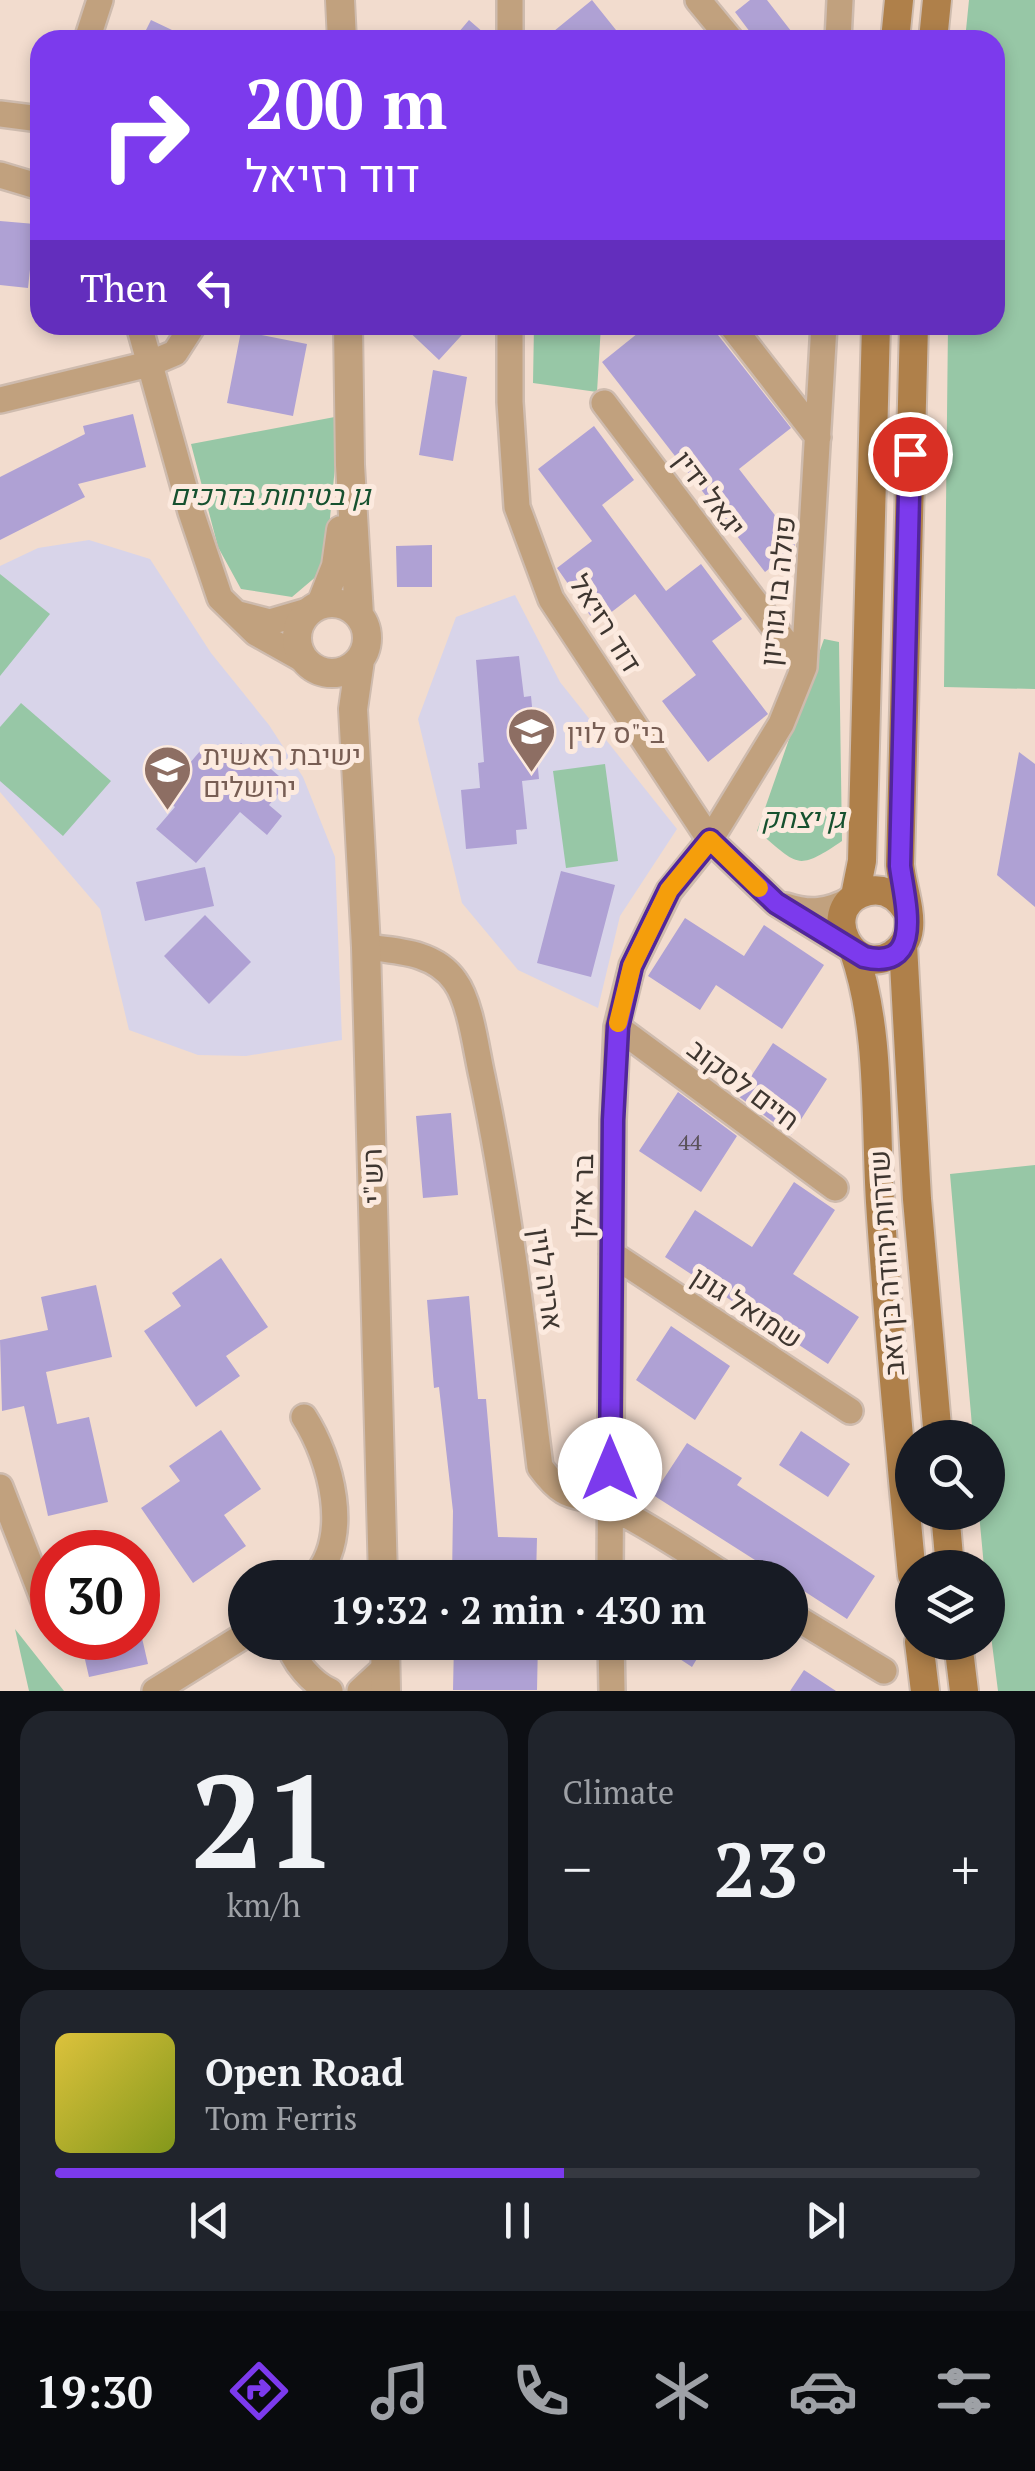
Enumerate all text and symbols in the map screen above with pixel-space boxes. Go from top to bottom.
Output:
text: 200 m [245,56,447,149]
icon: right [80,70,210,200]
text: דוד רזיאל [245,145,420,205]
icon: left [188,260,243,315]
text: Then [80,263,168,313]
pin [868,412,953,497]
icon: arrive [883,427,938,482]
street label: יגאל ידין [666,443,754,543]
park label: גן בטיחות בדרכים [170,476,372,513]
street label: פולה בו גוריון [751,514,803,668]
street label: דוד רזיאל [562,567,650,679]
school or university icon: בי"ס לוין [506,706,558,774]
place label: בי"ס לוין [567,714,665,751]
place label: ישיבת ראשית ירושלים [203,736,361,805]
school or university icon: ישיבת ראשית ירושלים [142,744,194,812]
park label: גן יצחק [761,799,847,836]
street label: חיים לסקוב [681,1030,807,1138]
house number: 44 [678,1127,702,1156]
street label: רש"י [353,1148,391,1204]
street label: שדרות יהודה בן זאב [860,1149,912,1377]
street label: בר אילן [563,1153,601,1238]
street label: אריה לוין [522,1226,572,1332]
street label: שמואל גונן [685,1258,809,1356]
position arrow [558,1417,662,1521]
map controls [895,1420,1005,1660]
button: search [895,1420,1005,1530]
speed limit sign: 30 [30,1530,160,1660]
button: layers [895,1550,1005,1660]
text: 19:32 · 2 min · 430 m [330,1585,706,1635]
text: 21 [190,1733,337,1905]
text: Climate [563,1771,674,1813]
text: 23° [713,1819,829,1918]
text: − [563,1832,592,1905]
text: + [951,1832,980,1905]
text: km/h [227,1884,301,1926]
text: Open Road [205,2047,404,2097]
text: Tom Ferris [205,2097,357,2139]
icon: previous [182,2193,237,2248]
icon: pause [490,2193,545,2248]
icon: next [798,2193,853,2248]
icon: directions [224,2356,294,2426]
icon: music [365,2356,435,2426]
icon: phone [506,2356,576,2426]
icon: climate [647,2356,717,2426]
icon: car [788,2356,858,2426]
icon: filters [929,2356,999,2426]
text: 19:30 [36,2361,153,2421]

